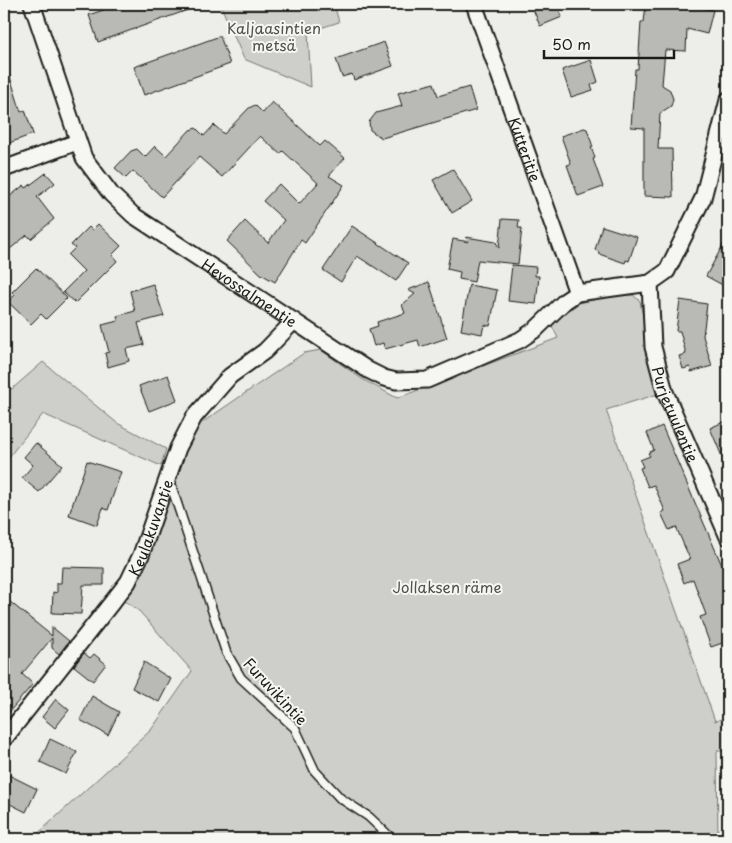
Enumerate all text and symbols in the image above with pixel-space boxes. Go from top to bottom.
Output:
park label: Kaljaasintien metsä [227,16,321,56]
scale bar [544,28,674,60]
text: 50 m [552,32,591,55]
street label: Kutteritie [504,113,548,185]
street label: Hevossalmentie [198,252,302,332]
street label: Purjetuulentie [647,364,705,465]
street label: Keulakuvantie [121,476,178,579]
park label: Jollaksen räme [393,575,501,598]
street label: Furuvikintie [239,652,313,730]

